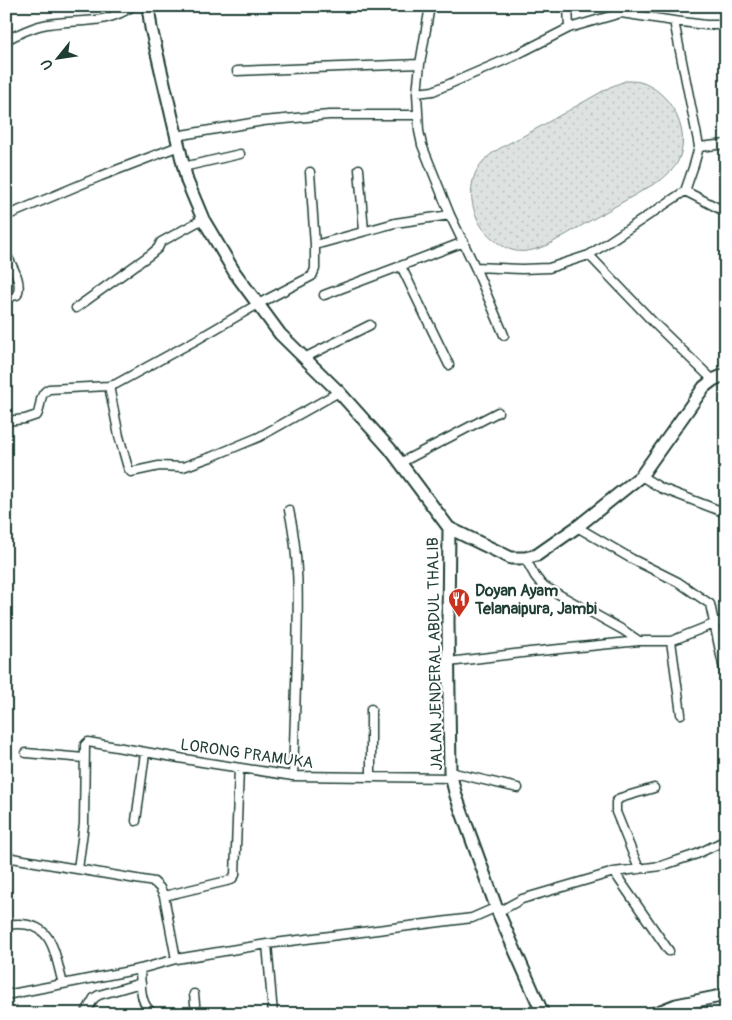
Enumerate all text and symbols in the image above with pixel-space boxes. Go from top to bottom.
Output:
north arrow [32,32,82,82]
text: U [37,56,57,73]
street label: JALAN JENDERAL ABDUL THALIB [423,537,447,771]
place label: Doyan Ayam Telanaipura, Jambi [474,581,597,619]
restaurant icon: Doyan Ayam Telanaipura, Jambi [447,587,471,618]
street label: LORONG PRAMUKA [179,735,315,773]

